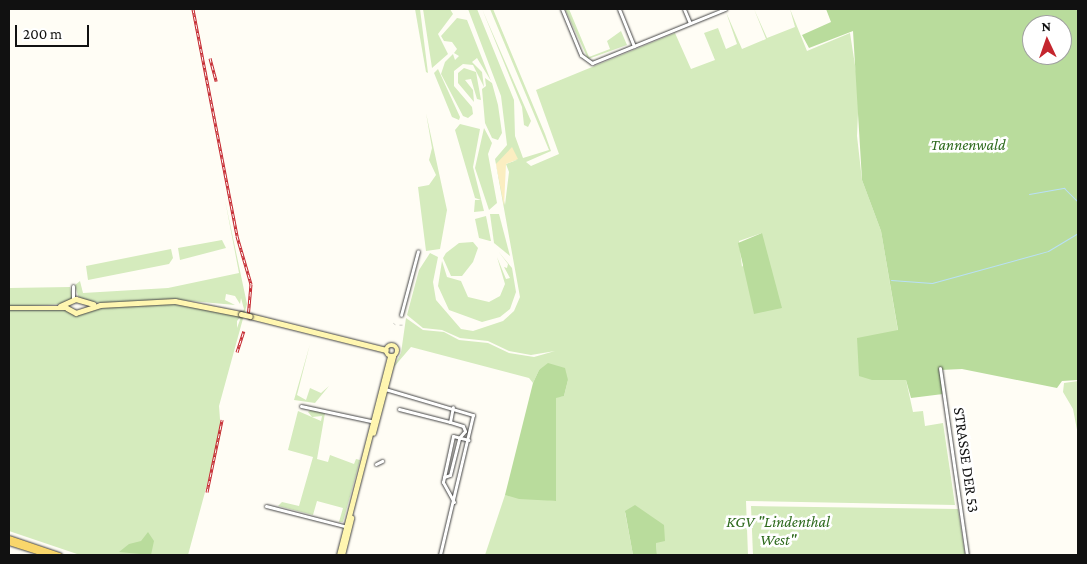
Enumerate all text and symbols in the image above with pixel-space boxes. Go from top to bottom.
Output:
scale bar [18,15,91,47]
north arrow [1022,15,1072,65]
text: N [1041,18,1051,34]
text: 200 m [23,26,62,42]
park label: Tannenwald [931,135,1005,155]
street label: STRASSE DER 53 [949,406,983,514]
park label: KGV "Lindenthal West" [726,512,830,550]

